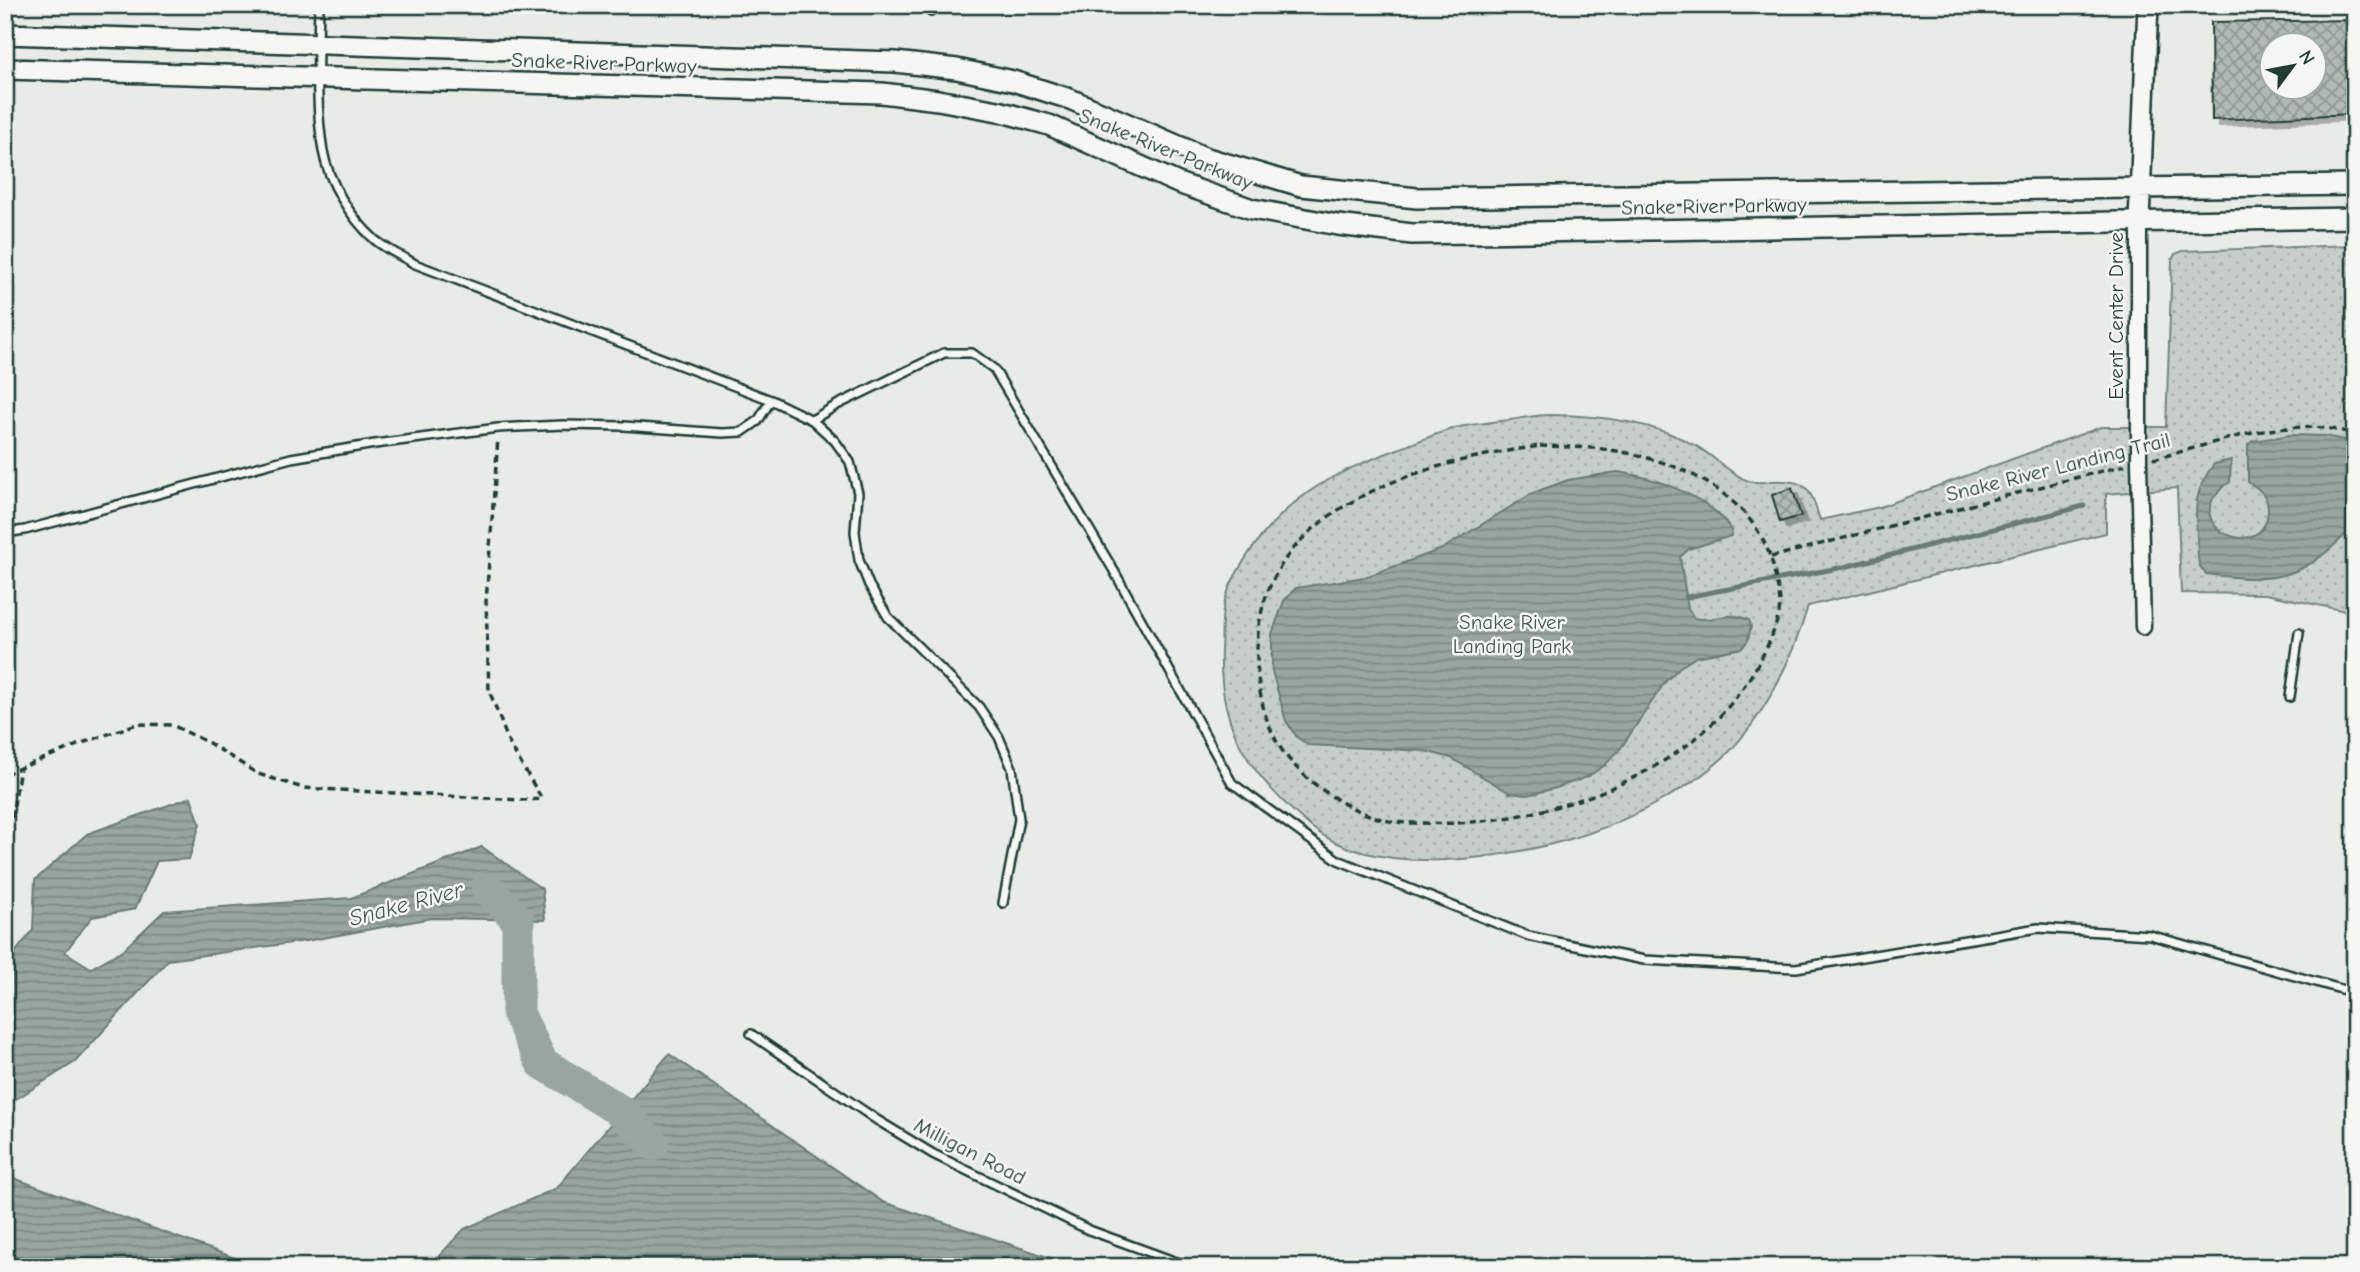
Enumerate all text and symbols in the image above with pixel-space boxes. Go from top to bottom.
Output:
north arrow [2258,32,2328,102]
text: N [2294,46,2319,69]
street label: Snake River Parkway [511,48,698,78]
street label: Snake River Parkway [1076,103,1257,195]
street label: Snake River Parkway [1621,192,1808,220]
street label: Event Center Drive [2104,232,2128,400]
street label: Snake River Landing Trail [1943,428,2173,506]
park label: Snake River Landing Park [1453,610,1571,658]
water label: Snake River [346,876,467,932]
street label: Milligan Road [910,1113,1030,1189]

